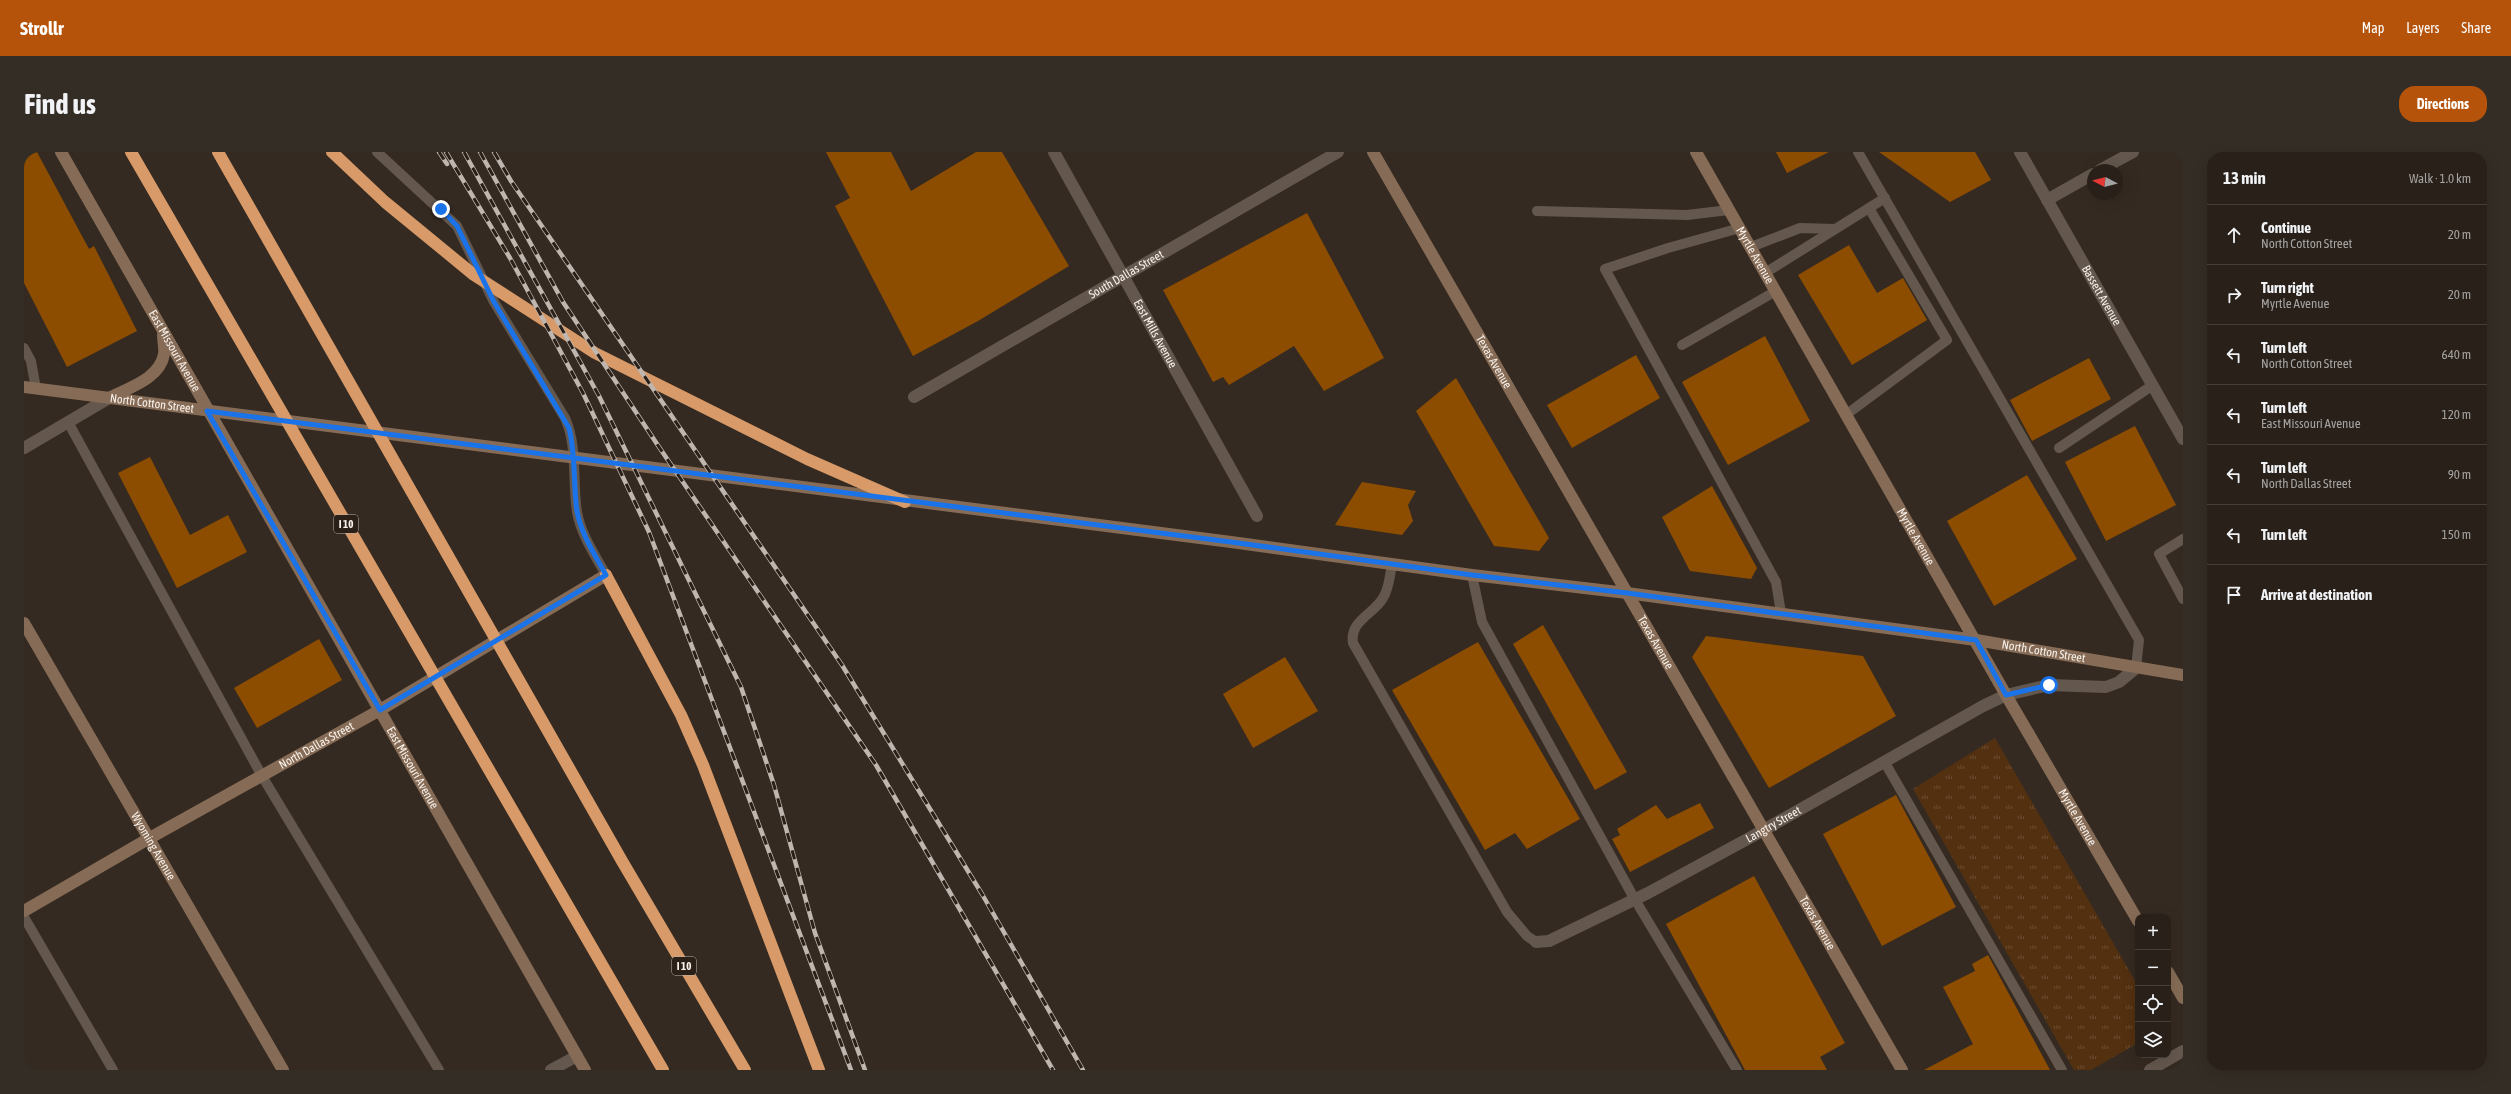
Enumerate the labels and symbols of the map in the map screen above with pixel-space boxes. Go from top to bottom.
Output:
north arrow [2087,164,2123,200]
route end [432,200,450,218]
street label: Myrtle Avenue [1733,224,1777,286]
street label: South Dallas Street [1086,247,1166,302]
street label: Bassett Avenue [2079,263,2124,328]
street label: East Mills Avenue [1131,297,1180,370]
street label: East Missouri Avenue [146,307,203,394]
street label: Texas Avenue [1473,332,1515,391]
street label: North Cotton Street [109,391,195,416]
street label: Myrtle Avenue [1894,506,1937,568]
road number: I 10 [334,515,358,533]
street label: Texas Avenue [1635,613,1677,672]
street label: North Cotton Street [2001,638,2087,665]
route start [2040,676,2058,694]
street label: North Dallas Street [276,719,357,772]
street label: East Missouri Avenue [384,724,441,811]
street label: Myrtle Avenue [2055,787,2099,848]
street label: Langtry Street [1743,803,1804,846]
street label: Wyoming Avenue [128,810,179,883]
street label: Texas Avenue [1796,894,1838,952]
road number: I 10 [672,957,696,975]

